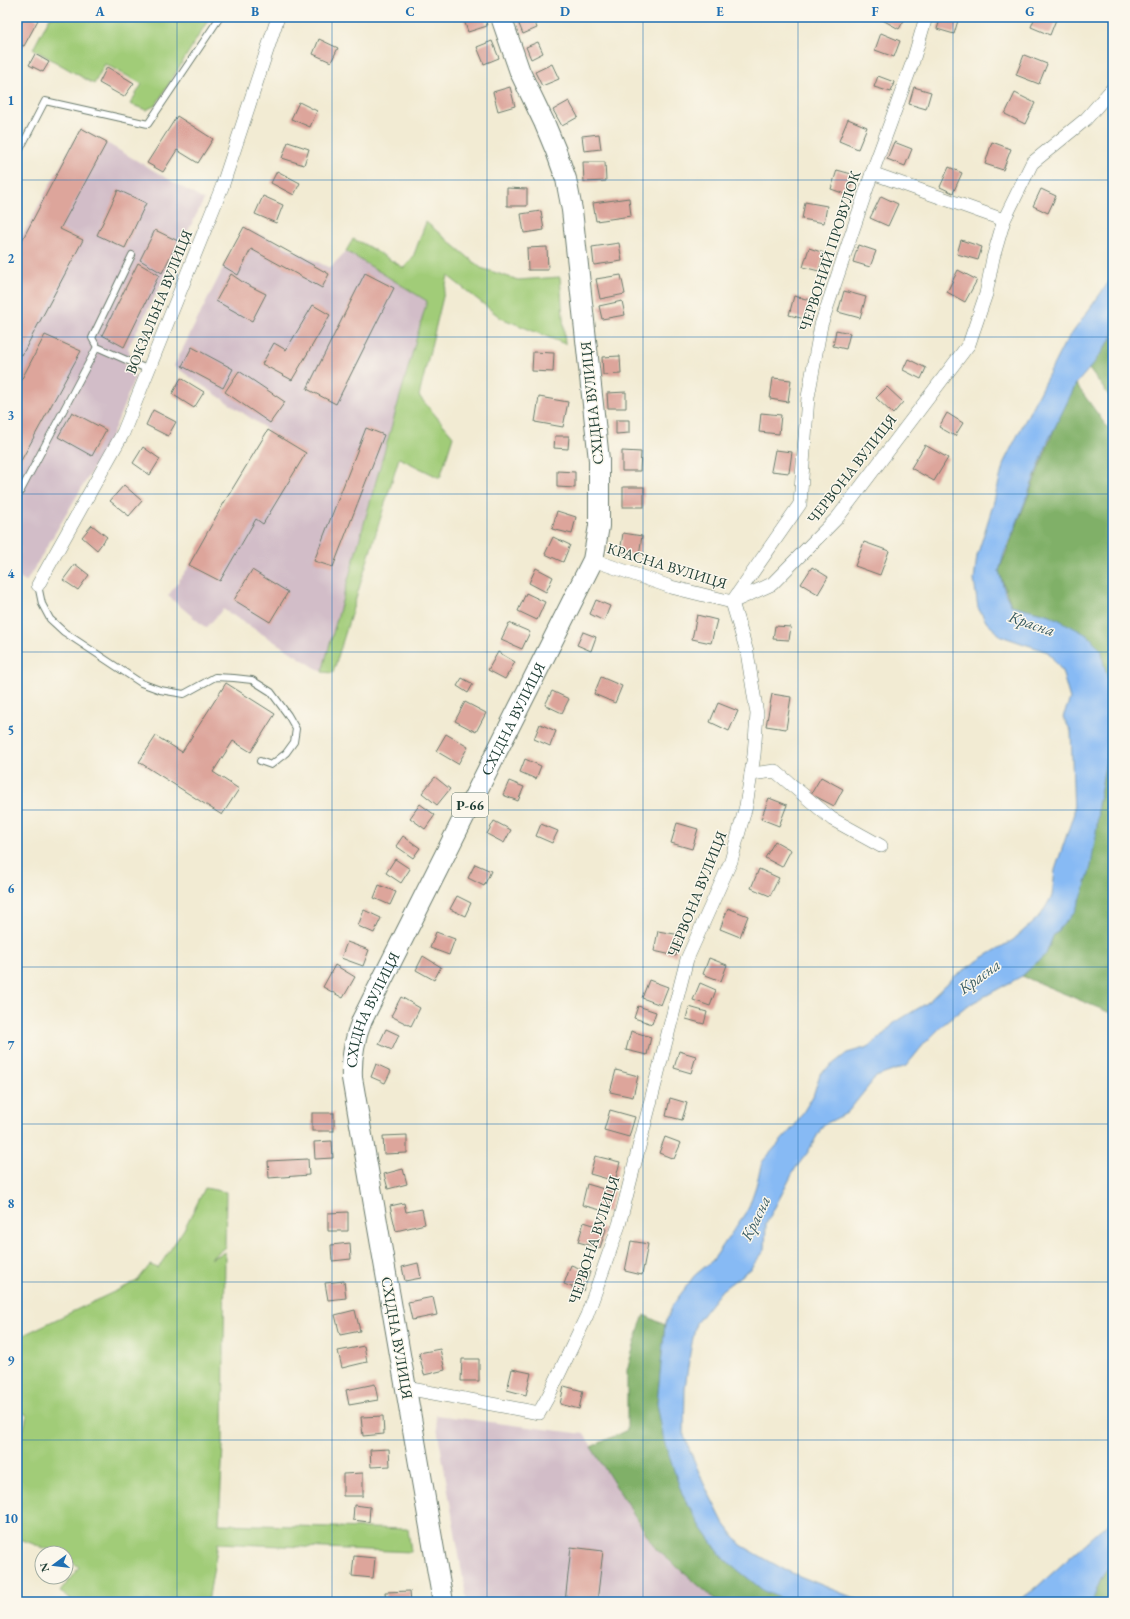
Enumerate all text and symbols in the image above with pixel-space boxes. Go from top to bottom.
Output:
text: A [94,3,105,20]
text: B [251,3,259,20]
text: C [405,3,415,20]
text: D [560,3,570,20]
text: E [716,3,724,20]
text: F [871,3,879,20]
text: G [1025,3,1035,20]
text: 1 [8,92,15,109]
street label: ЧЕРВОНИЙ ПРОВУЛОК [795,168,864,334]
street label: ВОКЗАЛЬНА ВУЛИЦЯ [121,227,196,377]
text: 2 [8,250,15,267]
street label: СХІДНА ВУЛИЦЯ [576,340,607,466]
text: 3 [8,407,15,424]
street label: ЧЕРВОНА ВУЛИЦЯ [803,410,900,527]
street label: КРАСНА ВУЛИЦЯ [605,538,729,593]
text: 4 [8,565,15,582]
water label: Красна [1005,606,1058,641]
street label: СХІДНА ВУЛИЦЯ [476,659,549,778]
text: 5 [8,722,14,739]
road number: Р-66 [452,793,488,817]
street label: ЧЕРВОНА ВУЛИЦЯ [663,828,730,960]
text: 6 [8,880,15,897]
street label: СХІДНА ВУЛИЦЯ [342,949,404,1068]
water label: Красна [953,954,1005,999]
text: 7 [8,1037,15,1054]
street label: ЧЕРВОНА ВУЛИЦЯ [564,1173,623,1307]
water label: Красна [735,1192,775,1245]
text: 8 [8,1195,15,1212]
street label: СХІДНА ВУЛИЦЯ [377,1275,418,1401]
text: 9 [8,1352,15,1369]
text: 10 [4,1510,18,1527]
north arrow [34,1545,74,1585]
text: N [36,1561,52,1574]

